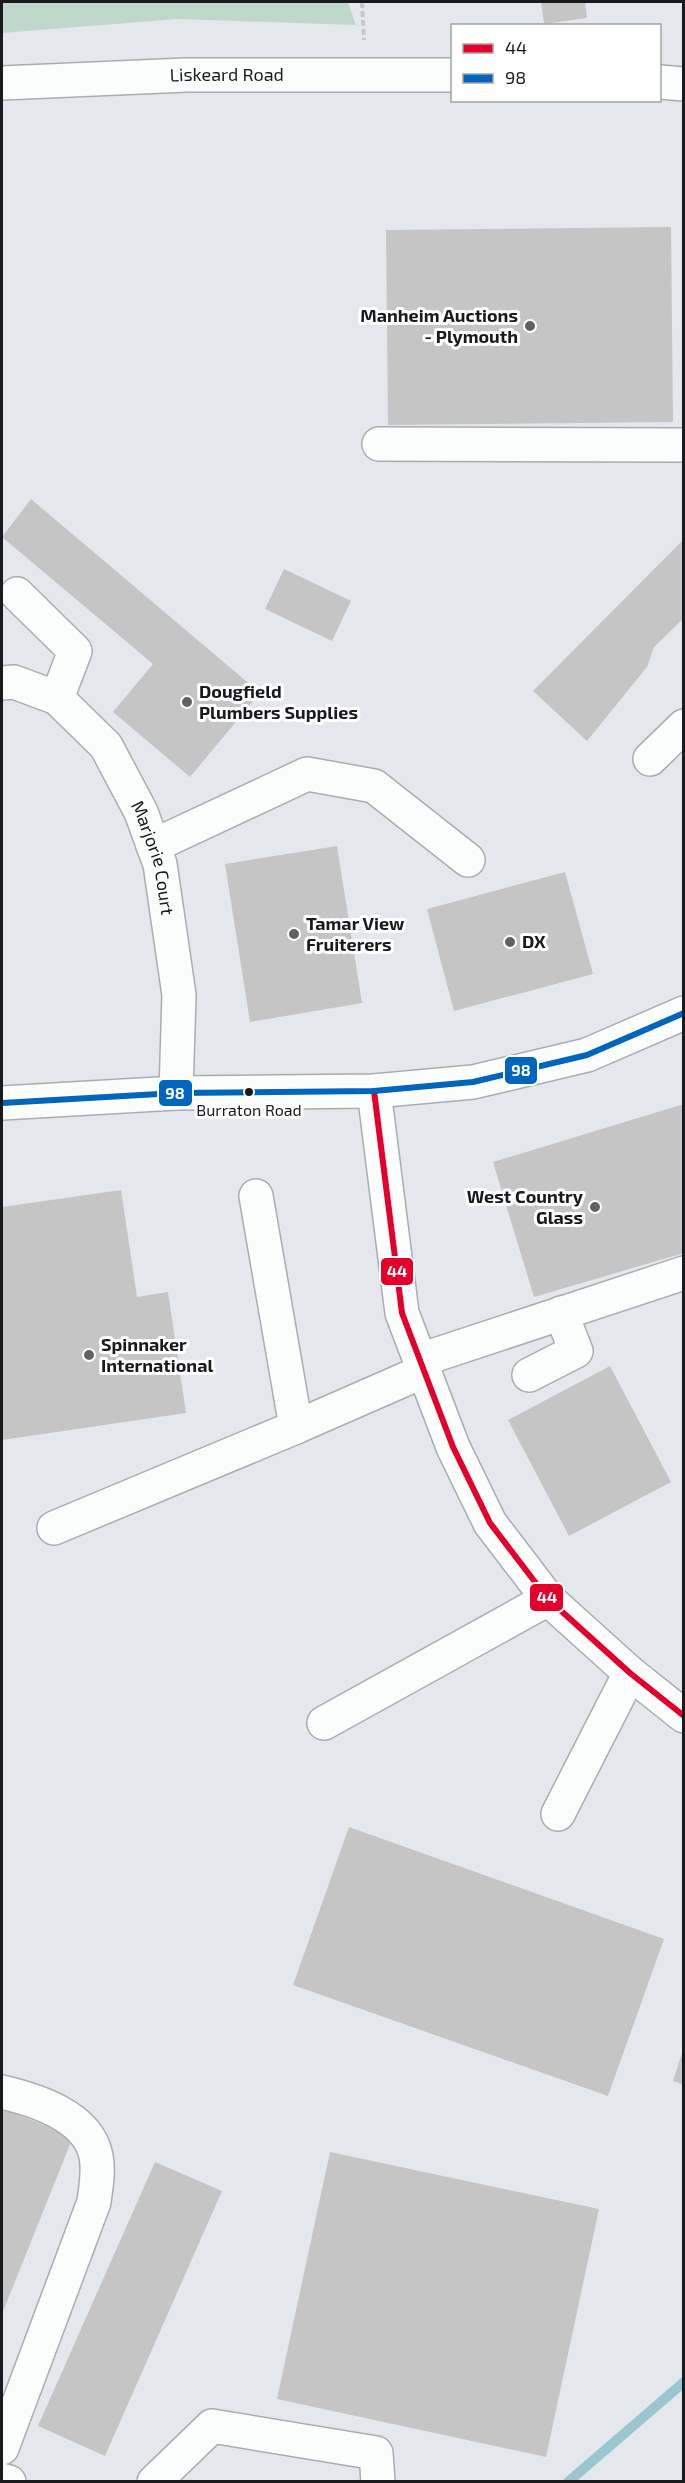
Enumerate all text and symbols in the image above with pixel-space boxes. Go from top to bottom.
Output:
legend [451,24,661,102]
text: 44 [505,36,527,58]
street label: Liskeard Road [169,63,284,86]
text: 98 [505,66,526,88]
place label: Manheim Auctions - Plymouth [360,304,518,347]
marker: Manheim Auctions - Plymouth [523,319,537,333]
place label: Dougfield Plumbers Supplies [199,680,358,723]
marker: Dougfield Plumbers Supplies [180,695,194,709]
street label: Marjorie Court [127,797,179,916]
place label: Tamar View Fruiterers [306,912,405,955]
marker: Tamar View Fruiterers [287,927,301,941]
place label: DX [522,930,546,952]
marker: DX [503,935,517,949]
line badge: 98 [504,1056,538,1085]
text: 98 [511,1060,531,1079]
line badge: 98 [158,1079,193,1107]
text: 98 [165,1083,185,1102]
marker: Burraton Road [243,1086,255,1098]
place label: Burraton Road [196,1100,302,1119]
place label: West Country Glass [467,1185,584,1228]
marker: West Country Glass [588,1200,602,1214]
line badge: 44 [380,1257,414,1286]
text: 44 [387,1261,407,1280]
place label: Spinnaker International [101,1333,213,1376]
marker: Spinnaker International [82,1348,96,1362]
line badge: 44 [529,1583,564,1612]
text: 44 [537,1587,557,1606]

